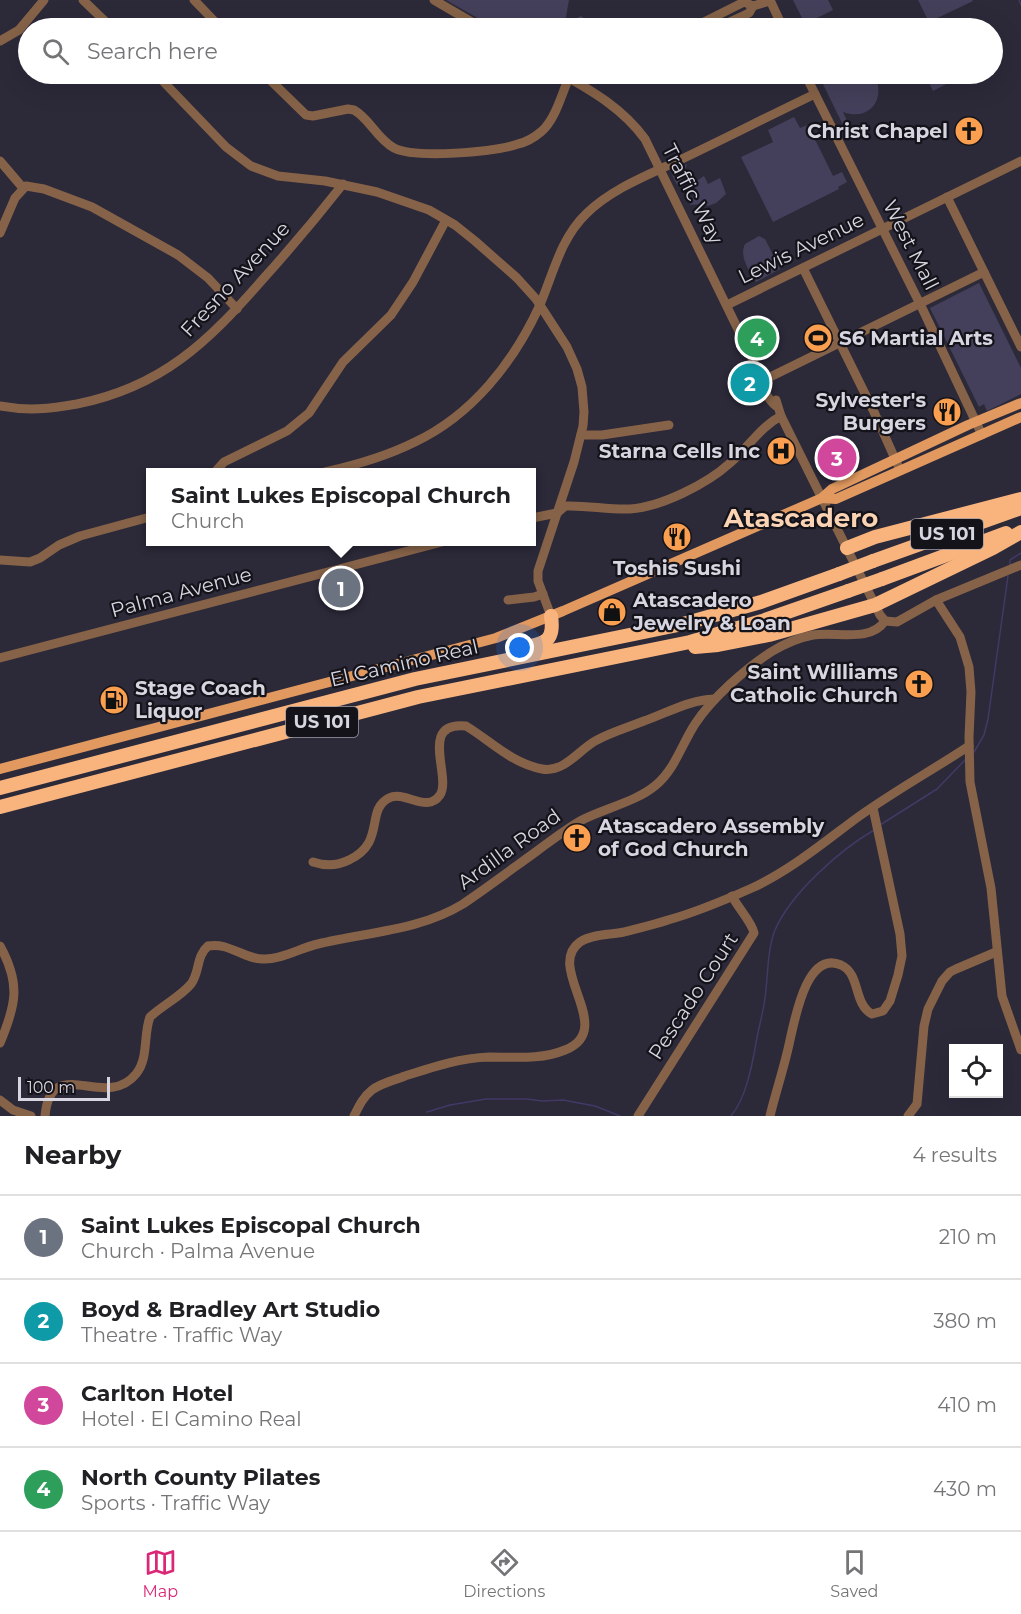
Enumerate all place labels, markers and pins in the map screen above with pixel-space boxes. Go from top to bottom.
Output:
church icon: Christ Chapel [953,115,985,147]
place label: Christ Chapel [807,119,948,143]
pin: 4 [738,316,777,360]
sports icon: S6 Martial Arts [802,322,834,354]
place label: S6 Martial Arts [839,326,993,350]
pin: 2 [730,360,770,406]
place label: Sylvester's Burgers [816,388,926,435]
restaurant icon: Sylvester's Burgers [931,396,963,428]
hospital icon: Starna Cells Inc [765,435,797,467]
pin: 3 [818,436,856,480]
place label: Starna Cells Inc [599,439,760,463]
restaurant icon: Toshis Sushi [661,521,693,553]
place label: Toshis Sushi [613,556,741,580]
pin: 1 [322,566,360,610]
place label: Atascadero Jewelry & Loan [632,588,791,635]
shop icon: Atascadero Jewelry & Loan [596,596,628,628]
place label: Saint Williams Catholic Church [730,660,898,707]
church icon: Saint Williams Catholic Church [903,668,935,700]
place label: Stage Coach Liquor [135,676,266,723]
fuel station icon: Stage Coach Liquor [98,684,130,716]
place label: Atascadero Assembly of God Church [597,814,825,861]
church icon: Atascadero Assembly of God Church [561,822,593,854]

